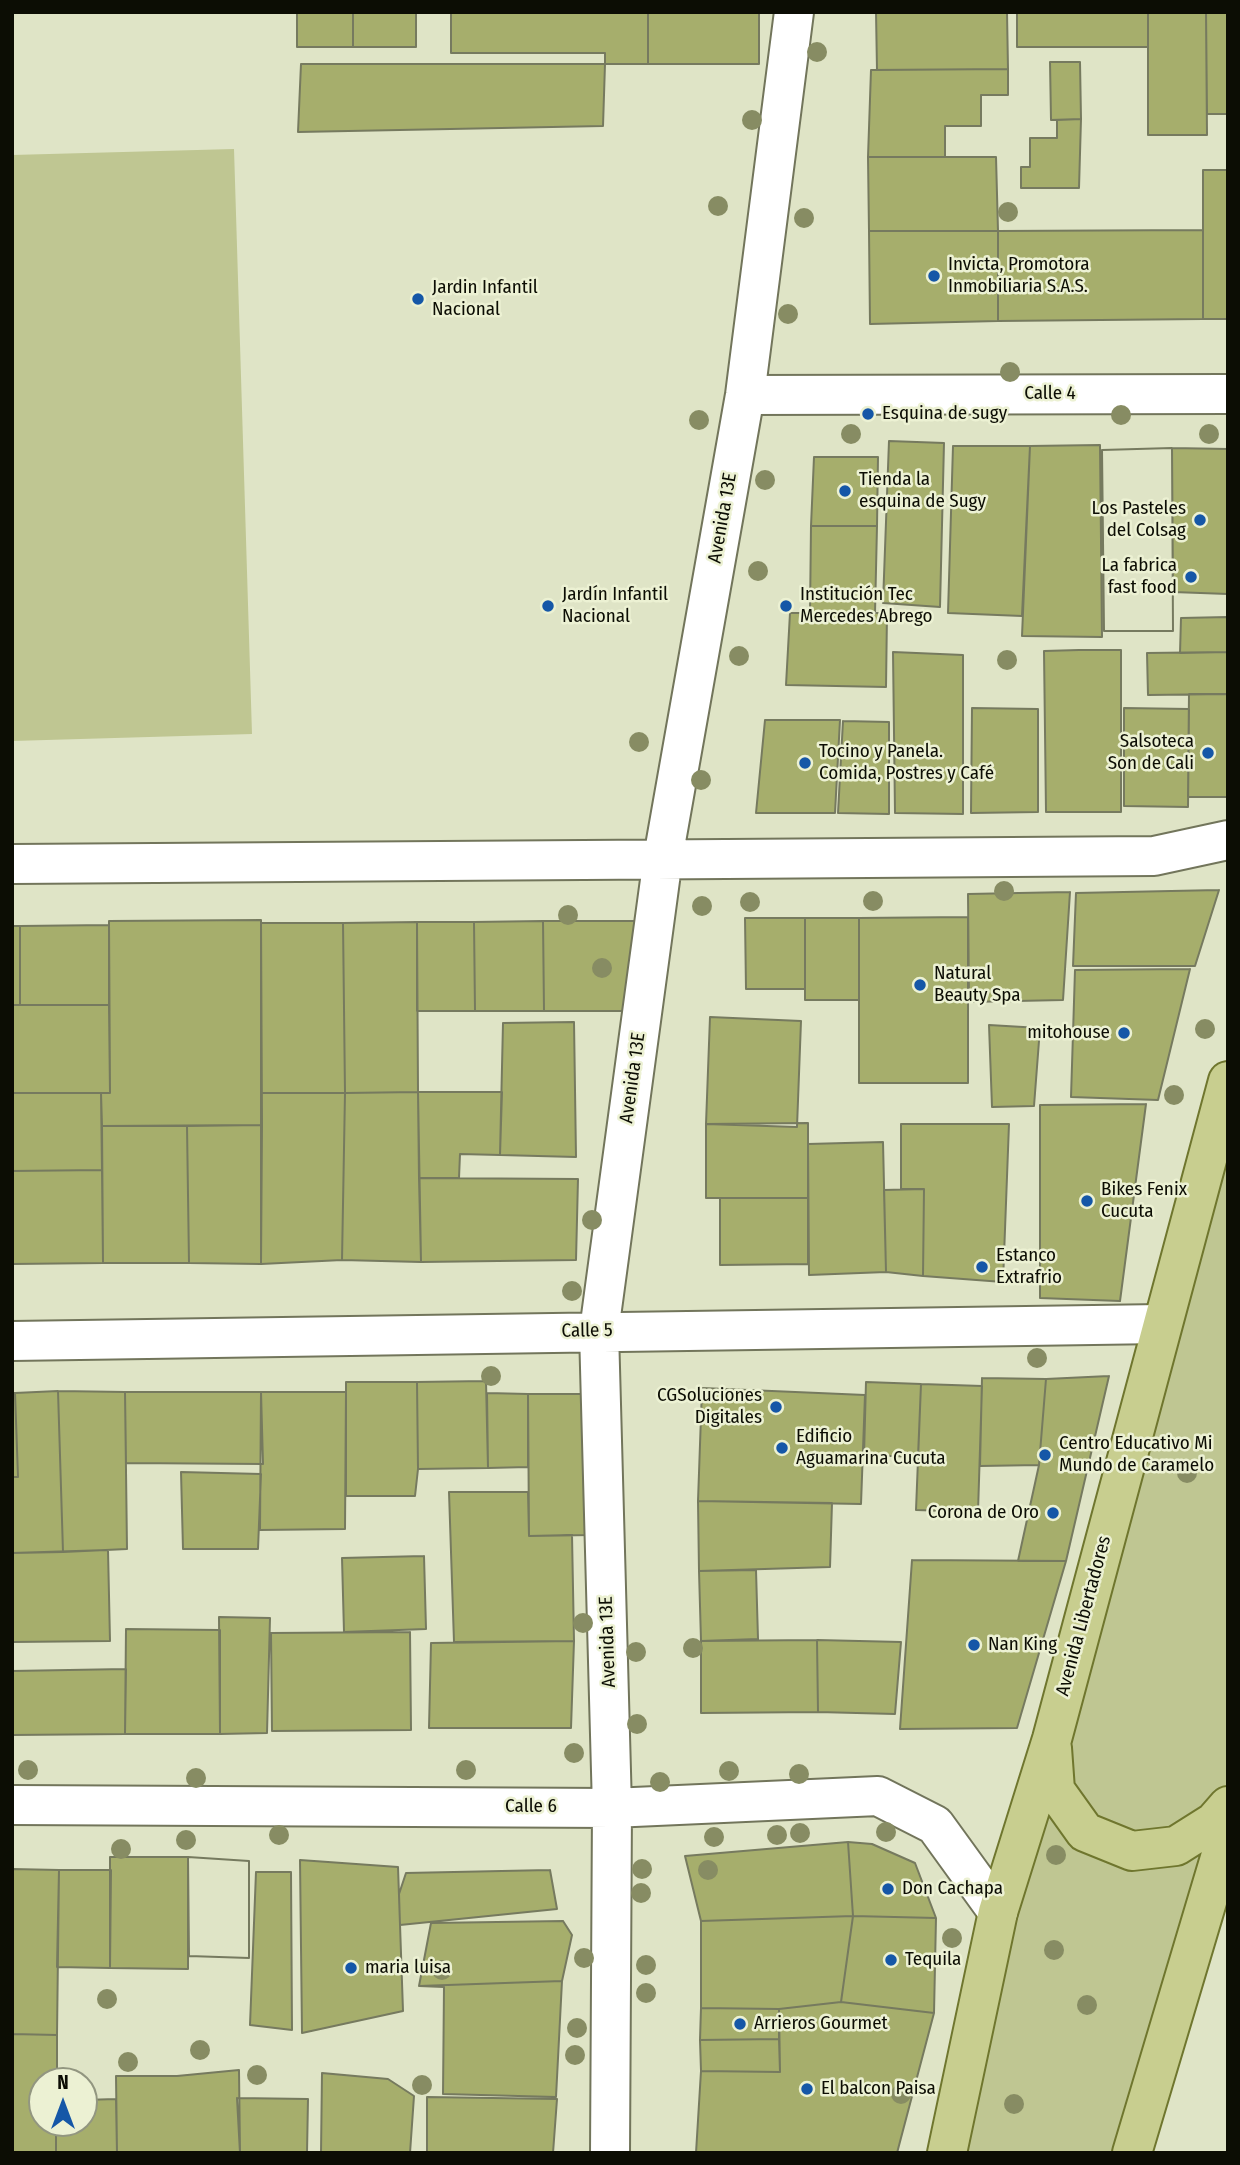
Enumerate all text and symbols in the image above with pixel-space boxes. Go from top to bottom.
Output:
place label: Invicta, Promotora Inmobiliaria S.A.S. [948,254,1090,298]
marker: Invicta, Promotora Inmobiliaria S.A.S. [926,268,942,284]
place label: Jardin Infantil Nacional [432,277,538,321]
marker: Jardin Infantil Nacional [410,291,426,307]
street label: Calle 4 [1024,383,1076,405]
place label: Esquina de sugy [882,403,1007,425]
marker: Esquina de sugy [860,406,876,422]
place label: Tienda la esquina de Sugy [859,469,986,513]
street label: Avenida 13E [704,471,742,565]
marker: Tienda la esquina de Sugy [837,483,853,499]
place label: Los Pasteles del Colsag [1091,498,1186,542]
marker: Los Pasteles del Colsag [1192,512,1208,528]
place label: La fabrica fast food [1101,555,1177,599]
marker: La fabrica fast food [1183,569,1199,585]
place label: Jardín Infantil Nacional [562,584,668,628]
place label: Institución Tec Mercedes Abrego [800,584,933,628]
marker: Jardín Infantil Nacional [540,598,556,614]
marker: Institución Tec Mercedes Abrego [778,598,794,614]
place label: Salsoteca Son de Cali [1108,731,1194,775]
place label: Tocino y Panela. Comida, Postres y Café [819,741,994,785]
marker: Salsoteca Son de Cali [1200,745,1216,761]
marker: Tocino y Panela. Comida, Postres y Café [797,755,813,771]
place label: Natural Beauty Spa [934,963,1021,1007]
marker: Natural Beauty Spa [912,977,928,993]
place label: mitohouse [1027,1022,1110,1044]
marker: mitohouse [1116,1025,1132,1041]
street label: Avenida 13E [615,1031,651,1125]
place label: Bikes Fenix Cucuta [1101,1179,1187,1223]
marker: Bikes Fenix Cucuta [1079,1193,1095,1209]
place label: Estanco Extrafrio [996,1245,1062,1289]
marker: Estanco Extrafrio [974,1259,990,1275]
street label: Calle 5 [561,1319,613,1343]
place label: CGSoluciones Digitales [657,1385,762,1429]
marker: CGSoluciones Digitales [768,1399,784,1415]
place label: Edificio Aguamarina Cucuta [796,1426,946,1470]
place label: Centro Educativo Mi Mundo de Caramelo [1059,1433,1214,1477]
marker: Edificio Aguamarina Cucuta [774,1440,790,1456]
marker: Centro Educativo Mi Mundo de Caramelo [1037,1447,1053,1463]
place label: Corona de Oro [928,1502,1039,1524]
marker: Corona de Oro [1045,1505,1061,1521]
street label: Avenida Libertadores [1052,1533,1116,1699]
street label: Avenida 13E [595,1596,621,1688]
place label: Nan King [988,1634,1057,1656]
marker: Nan King [966,1637,982,1653]
street label: Calle 6 [505,1796,557,1818]
place label: Don Cachapa [902,1878,1003,1900]
marker: Don Cachapa [880,1881,896,1897]
place label: Tequila [905,1949,961,1971]
marker: Tequila [883,1952,899,1968]
place label: maria luisa [365,1957,451,1979]
marker: maria luisa [343,1960,359,1976]
place label: Arrieros Gourmet [754,2013,888,2035]
marker: Arrieros Gourmet [732,2016,748,2032]
north arrow [28,2067,98,2137]
text: N [57,2071,69,2094]
place label: El balcon Paisa [821,2078,936,2100]
marker: El balcon Paisa [799,2081,815,2097]

